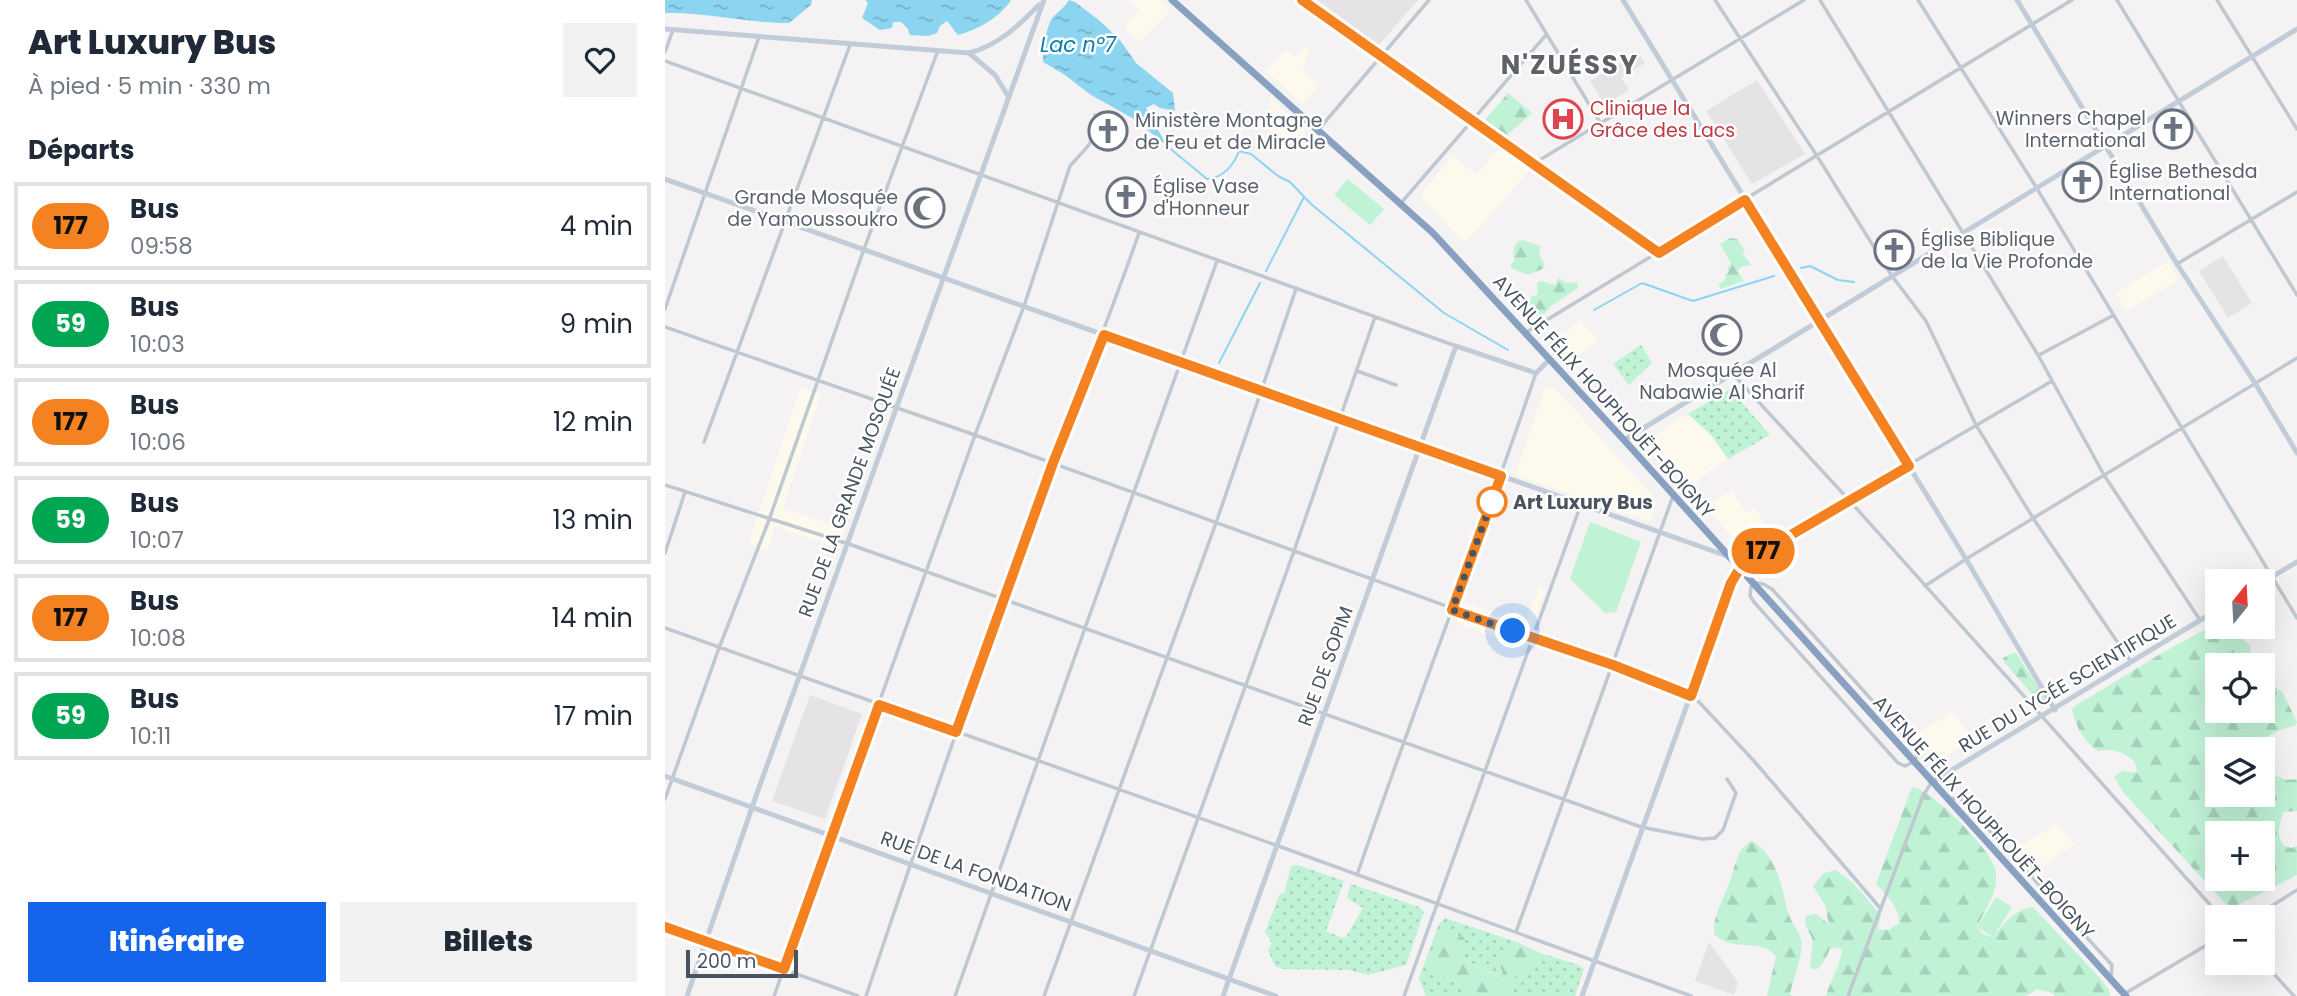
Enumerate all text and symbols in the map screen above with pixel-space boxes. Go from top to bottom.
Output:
text: Art Luxury Bus [28,19,276,66]
button: heart [563,23,637,97]
water label: Lac n°7 [1040,30,1117,59]
district label: N'ZUÉSSY [1501,47,1639,83]
text: À pied · 5 min · 330 m [28,70,271,102]
place label: Clinique la Grâce des Lacs [1590,95,1735,144]
hospital icon: Clinique la Grâce des Lacs [1542,98,1584,140]
place label: Winners Chapel International [1996,105,2146,154]
place label: Ministère Montagne de Feu et de Miracle [1135,107,1326,156]
church icon: Winners Chapel International [2152,108,2194,150]
church icon: Ministère Montagne de Feu et de Miracle [1087,110,1129,152]
text: Départs [28,132,134,168]
place label: Église Bethesda International [2109,158,2258,207]
church icon: Église Bethesda International [2061,161,2103,203]
place label: Église Vase d'Honneur [1153,173,1259,222]
church icon: Église Vase d'Honneur [1105,176,1147,218]
place label: Grande Mosquée de Yamoussoukro [727,184,898,233]
mosque icon: Grande Mosquée de Yamoussoukro [904,187,946,229]
text: Bus [130,191,179,227]
text: 4 min [560,208,633,244]
text: 177 [53,209,88,242]
place label: Église Biblique de la Vie Profonde [1921,226,2093,275]
church icon: Église Biblique de la Vie Profonde [1873,229,1915,271]
text: 09:58 [130,230,193,262]
street label: AVENUE FÉLIX HOUPHOUËT-BOIGNY [1487,269,1720,524]
text: Bus [130,289,179,325]
text: 9 min [560,306,633,342]
text: 59 [55,307,86,340]
mosque icon: Mosquée Al Nabawie Al Sharif [1701,314,1743,356]
text: 10:03 [130,328,185,360]
place label: Mosquée Al Nabawie Al Sharif [1639,357,1805,406]
street label: RUE DE LA GRANDE MOSQUÉE [792,363,907,621]
text: Bus [130,387,179,423]
text: 12 min [553,404,633,440]
text: 177 [53,405,88,438]
text: 10:06 [130,426,186,458]
text: Bus [130,485,179,521]
marker: Art Luxury Bus [1477,487,1507,517]
place label: Art Luxury Bus [1513,489,1653,516]
text: 13 min [553,502,633,538]
text: 59 [55,503,86,536]
text: 10:07 [130,524,184,556]
line badge: 177 [1723,528,1803,574]
text: 177 [1746,534,1780,567]
north arrow [2205,569,2275,639]
map controls [2205,569,2275,975]
text: Bus [130,583,179,619]
text: 14 min [552,600,633,636]
text: 177 [53,601,88,634]
street label: RUE DE SOPIM [1291,603,1360,730]
street label: RUE DU LYCÉE SCIENTIFIQUE [1953,608,2181,759]
your location [1495,613,1530,648]
text: 10:08 [130,622,186,654]
button: locate [2205,653,2275,723]
text: Bus [130,681,179,717]
street label: AVENUE FÉLIX HOUPHOUËT-BOIGNY [1867,690,2100,945]
text: 17 min [554,698,633,734]
text: 59 [55,699,86,732]
text: 10:11 [130,720,171,752]
button: layers [2205,737,2275,807]
button: + [2205,821,2275,891]
street label: RUE DE LA FONDATION [877,824,1075,919]
button: Itinéraire [28,902,326,982]
button: Billets [340,902,637,982]
button: − [2205,905,2275,975]
scale bar [686,947,798,979]
text: 200 m [697,948,756,975]

